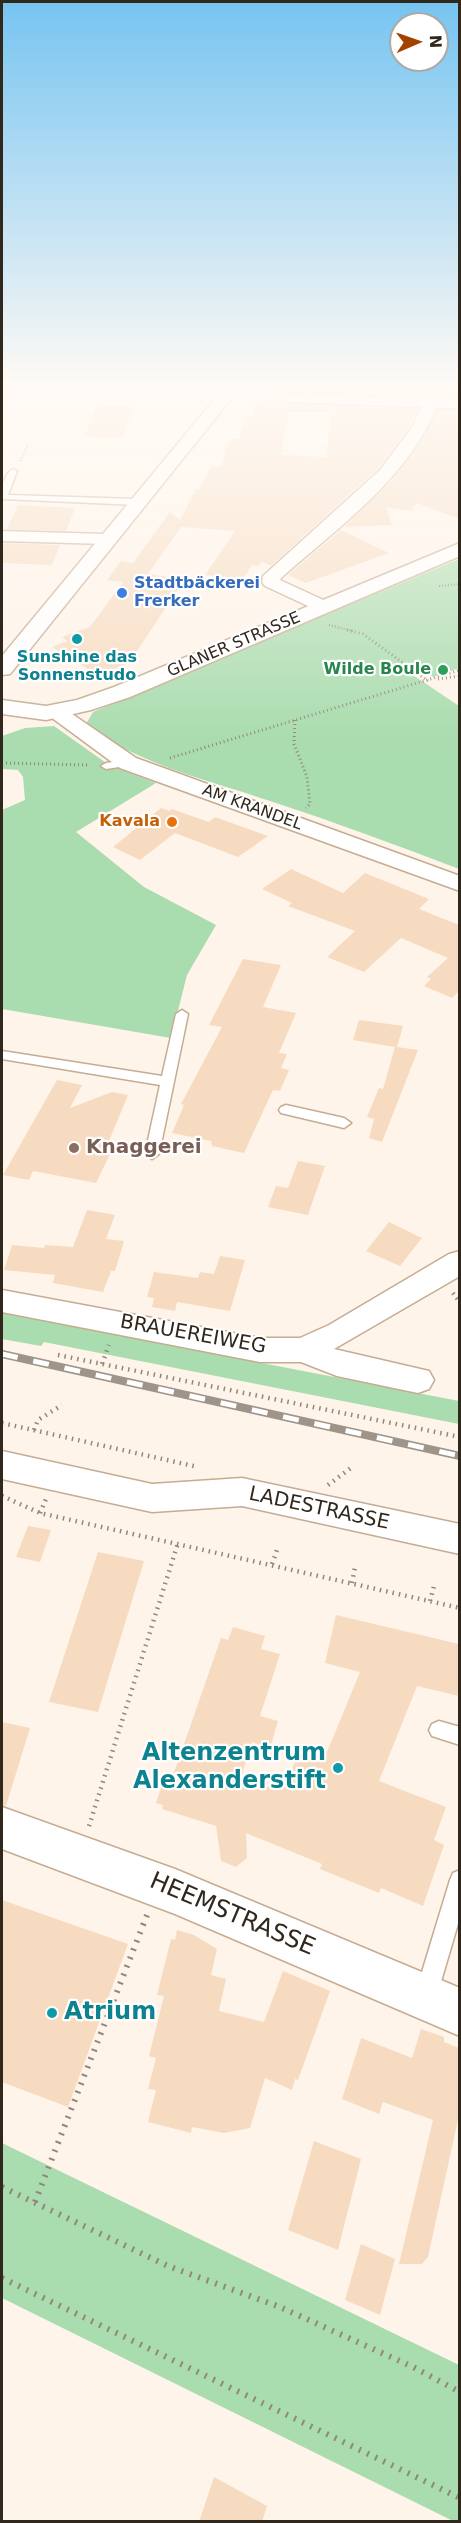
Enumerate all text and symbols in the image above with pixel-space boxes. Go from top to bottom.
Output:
north arrow [389,12,449,72]
text: N [426,34,445,48]
place label: Stadtbäckerei Frerker [134,574,260,612]
marker: Stadtbäckerei Frerker [115,586,129,600]
street label: GLANER STRASSE [165,608,303,682]
marker: Sunshine das Sonnenstudo [70,632,84,646]
place label: Sunshine das Sonnenstudo [17,648,137,686]
place label: Wilde Boule [324,660,431,680]
marker: Wilde Boule [436,663,450,677]
street label: AM KRANDEL [199,781,305,835]
place label: Kavala [99,812,160,832]
marker: Kavala [165,815,179,829]
place label: Knaggerei [86,1136,202,1160]
marker: Knaggerei [67,1141,81,1155]
street label: BRAUEREIWEG [118,1310,268,1360]
street label: LADESTRASSE [247,1482,391,1536]
place label: Altenzentrum Alexanderstift [133,1740,326,1796]
marker: Altenzentrum Alexanderstift [331,1761,345,1775]
street label: HEEMSTRASSE [145,1867,319,1963]
place label: Atrium [64,1999,156,2027]
marker: Atrium [45,2006,59,2020]

